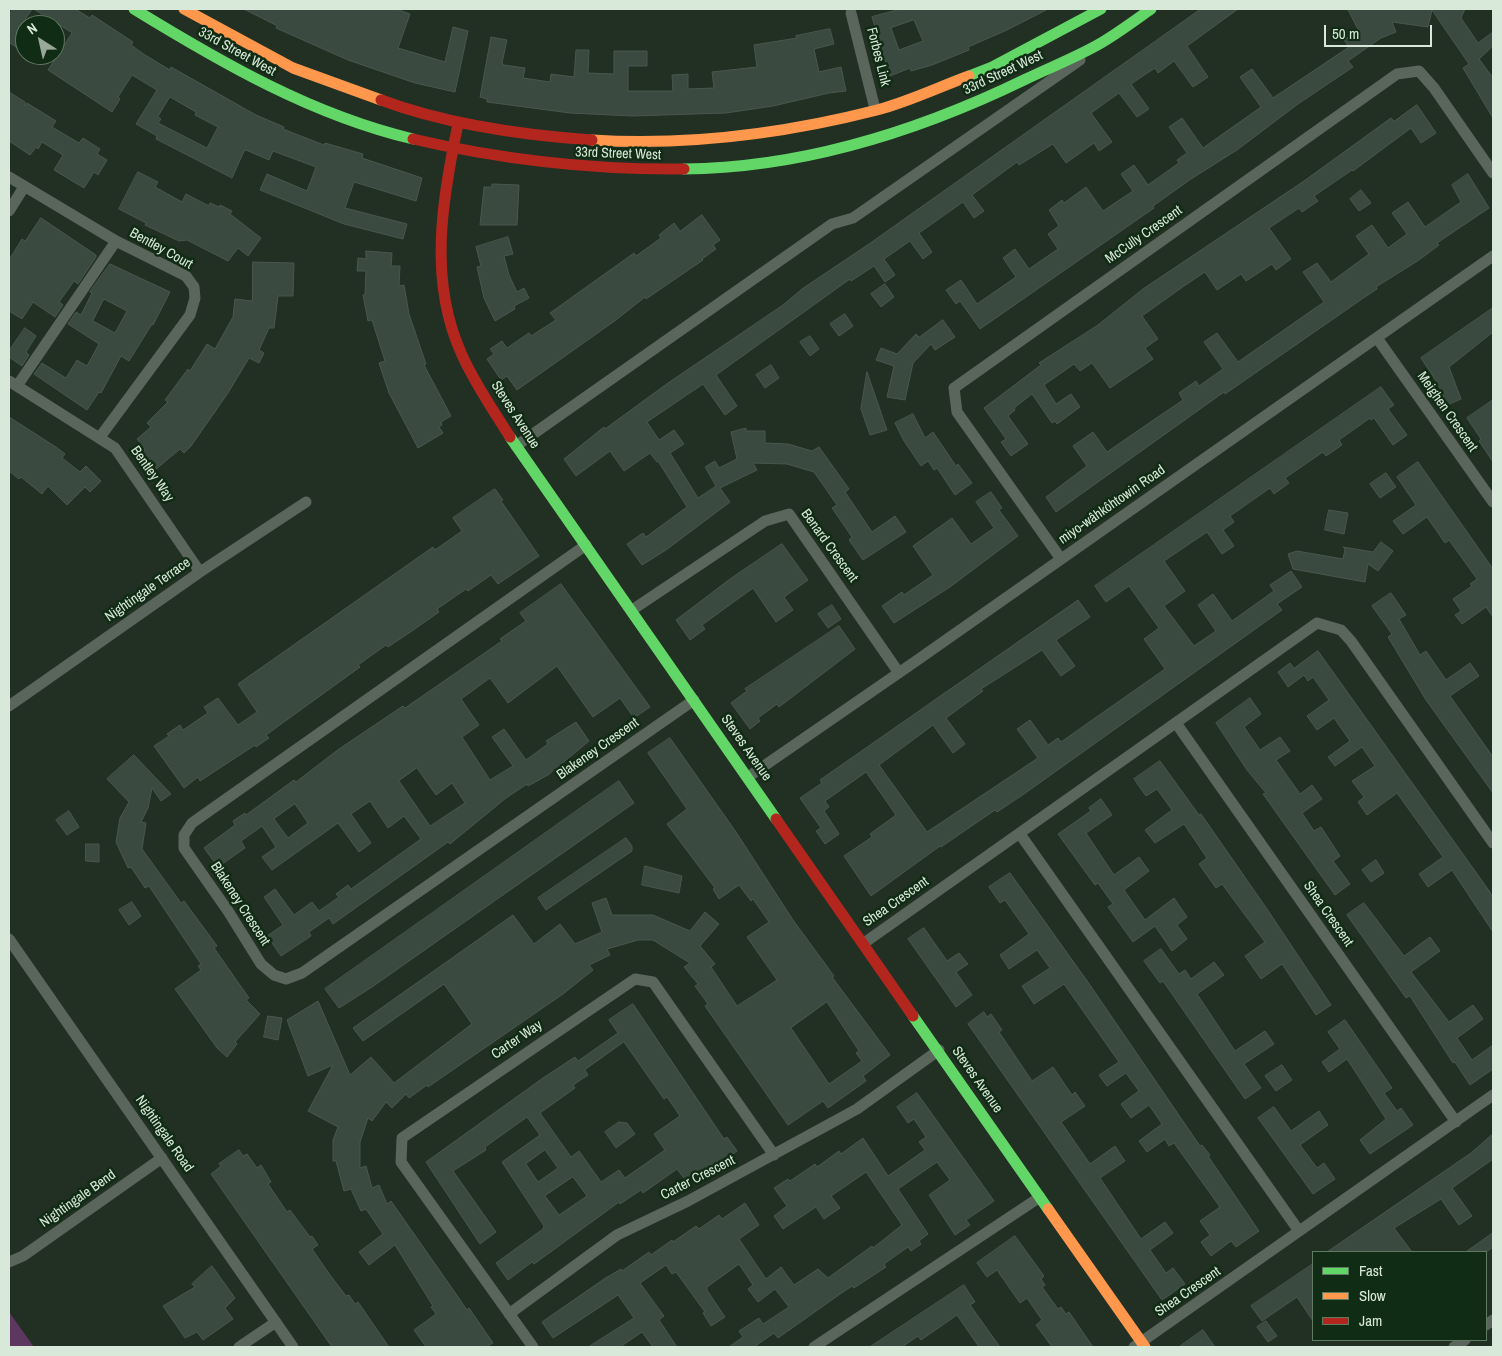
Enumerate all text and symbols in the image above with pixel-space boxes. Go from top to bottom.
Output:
north arrow [15,15,65,65]
scale bar [1327,15,1434,47]
text: N [23,19,41,38]
text: 50 m [1332,23,1359,44]
street label: 33rd Street West [195,24,279,80]
street label: Forbes Link [863,26,893,88]
street label: 33rd Street West [961,47,1045,99]
street label: 33rd Street West [575,144,661,164]
street label: McCully Crescent [1102,202,1186,268]
street label: Bentley Court [127,225,195,273]
street label: Meighen Crescent [1413,369,1481,455]
street label: Steves Avenue [487,378,543,452]
street label: Bentley Way [127,443,177,505]
street label: miyo-wâhkôhtowin Road [1055,462,1169,548]
street label: Benard Crescent [797,506,861,586]
street label: Nightingale Terrace [102,554,194,626]
street label: Steves Avenue [717,712,775,784]
street label: Blakeney Crescent [554,714,642,784]
street label: Blakeney Crescent [207,859,273,949]
street label: Shea Crescent [860,873,932,931]
street label: Shea Crescent [1299,878,1357,950]
street label: Carter Way [488,1017,546,1063]
street label: Steves Avenue [948,1044,1006,1116]
street label: Nightingale Road [131,1093,197,1175]
street label: Carter Crescent [658,1152,738,1204]
street label: Nightingale Bend [37,1167,119,1231]
legend [1312,1251,1487,1341]
text: Fast [1359,1260,1382,1281]
street label: Shea Crescent [1152,1263,1224,1321]
text: Slow [1359,1285,1386,1306]
text: Jam [1359,1310,1382,1331]

